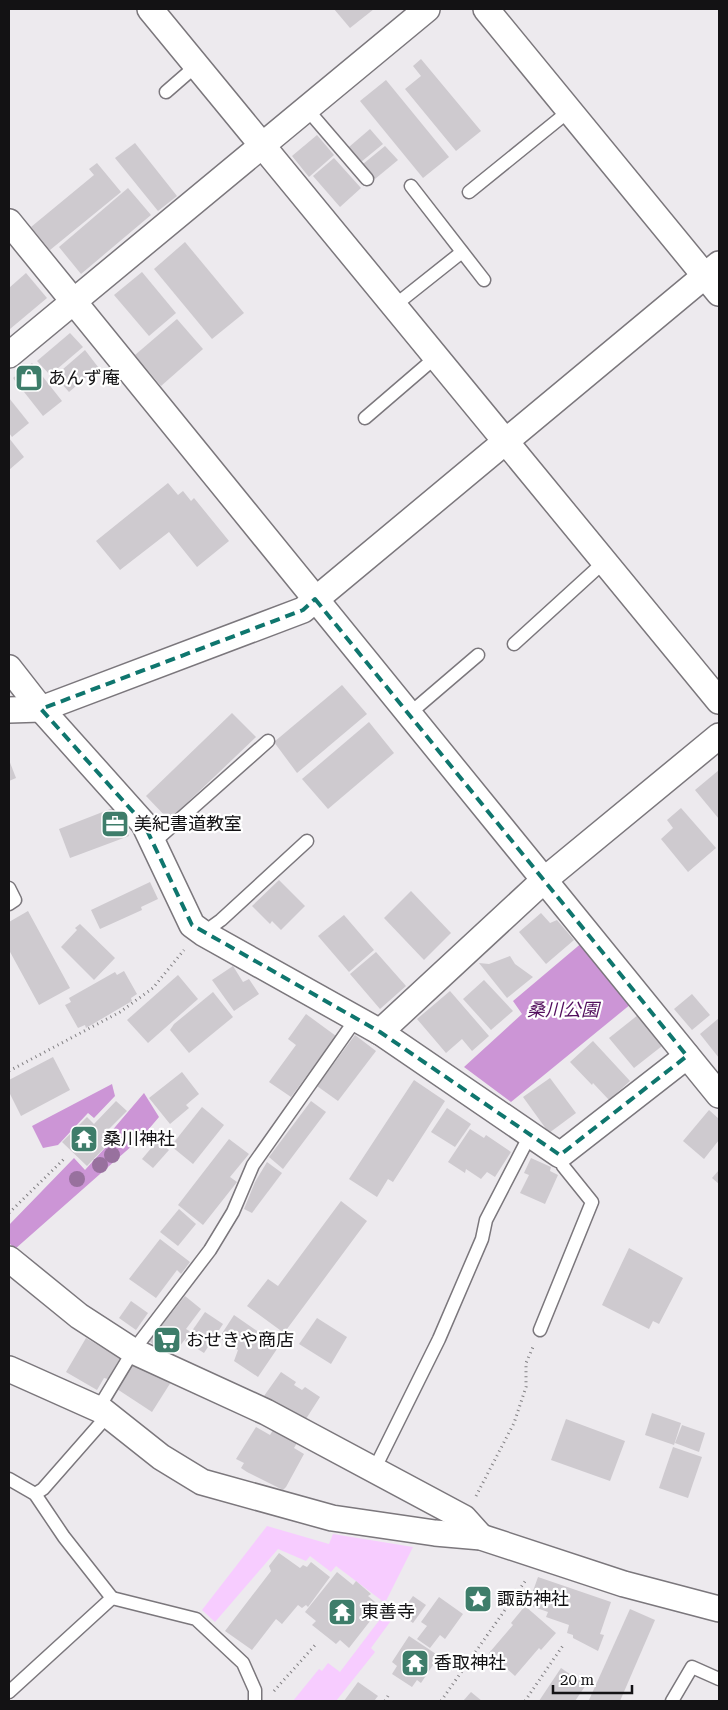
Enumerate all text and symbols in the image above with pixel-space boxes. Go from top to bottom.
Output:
shop icon: あんず庵 [14,363,44,393]
place label: あんず庵 [48,367,120,388]
office icon: 美紀書道教室 [100,809,130,839]
place label: 美紀書道教室 [134,813,242,834]
park label: 桑川公園 [527,999,602,1020]
temple icon: 桑川神社 [69,1124,99,1154]
place label: 桑川神社 [103,1128,175,1149]
supermarket icon: おせきや商店 [152,1325,182,1355]
place label: おせきや商店 [186,1329,294,1350]
place icon: 諏訪神社 [463,1584,493,1614]
place label: 諏訪神社 [497,1588,569,1609]
temple icon: 東善寺 [327,1597,357,1627]
place label: 東善寺 [361,1601,415,1622]
temple icon: 香取神社 [400,1648,430,1678]
place label: 香取神社 [434,1652,506,1673]
scale bar [553,1662,632,1694]
text: 20 m [560,1671,595,1689]

